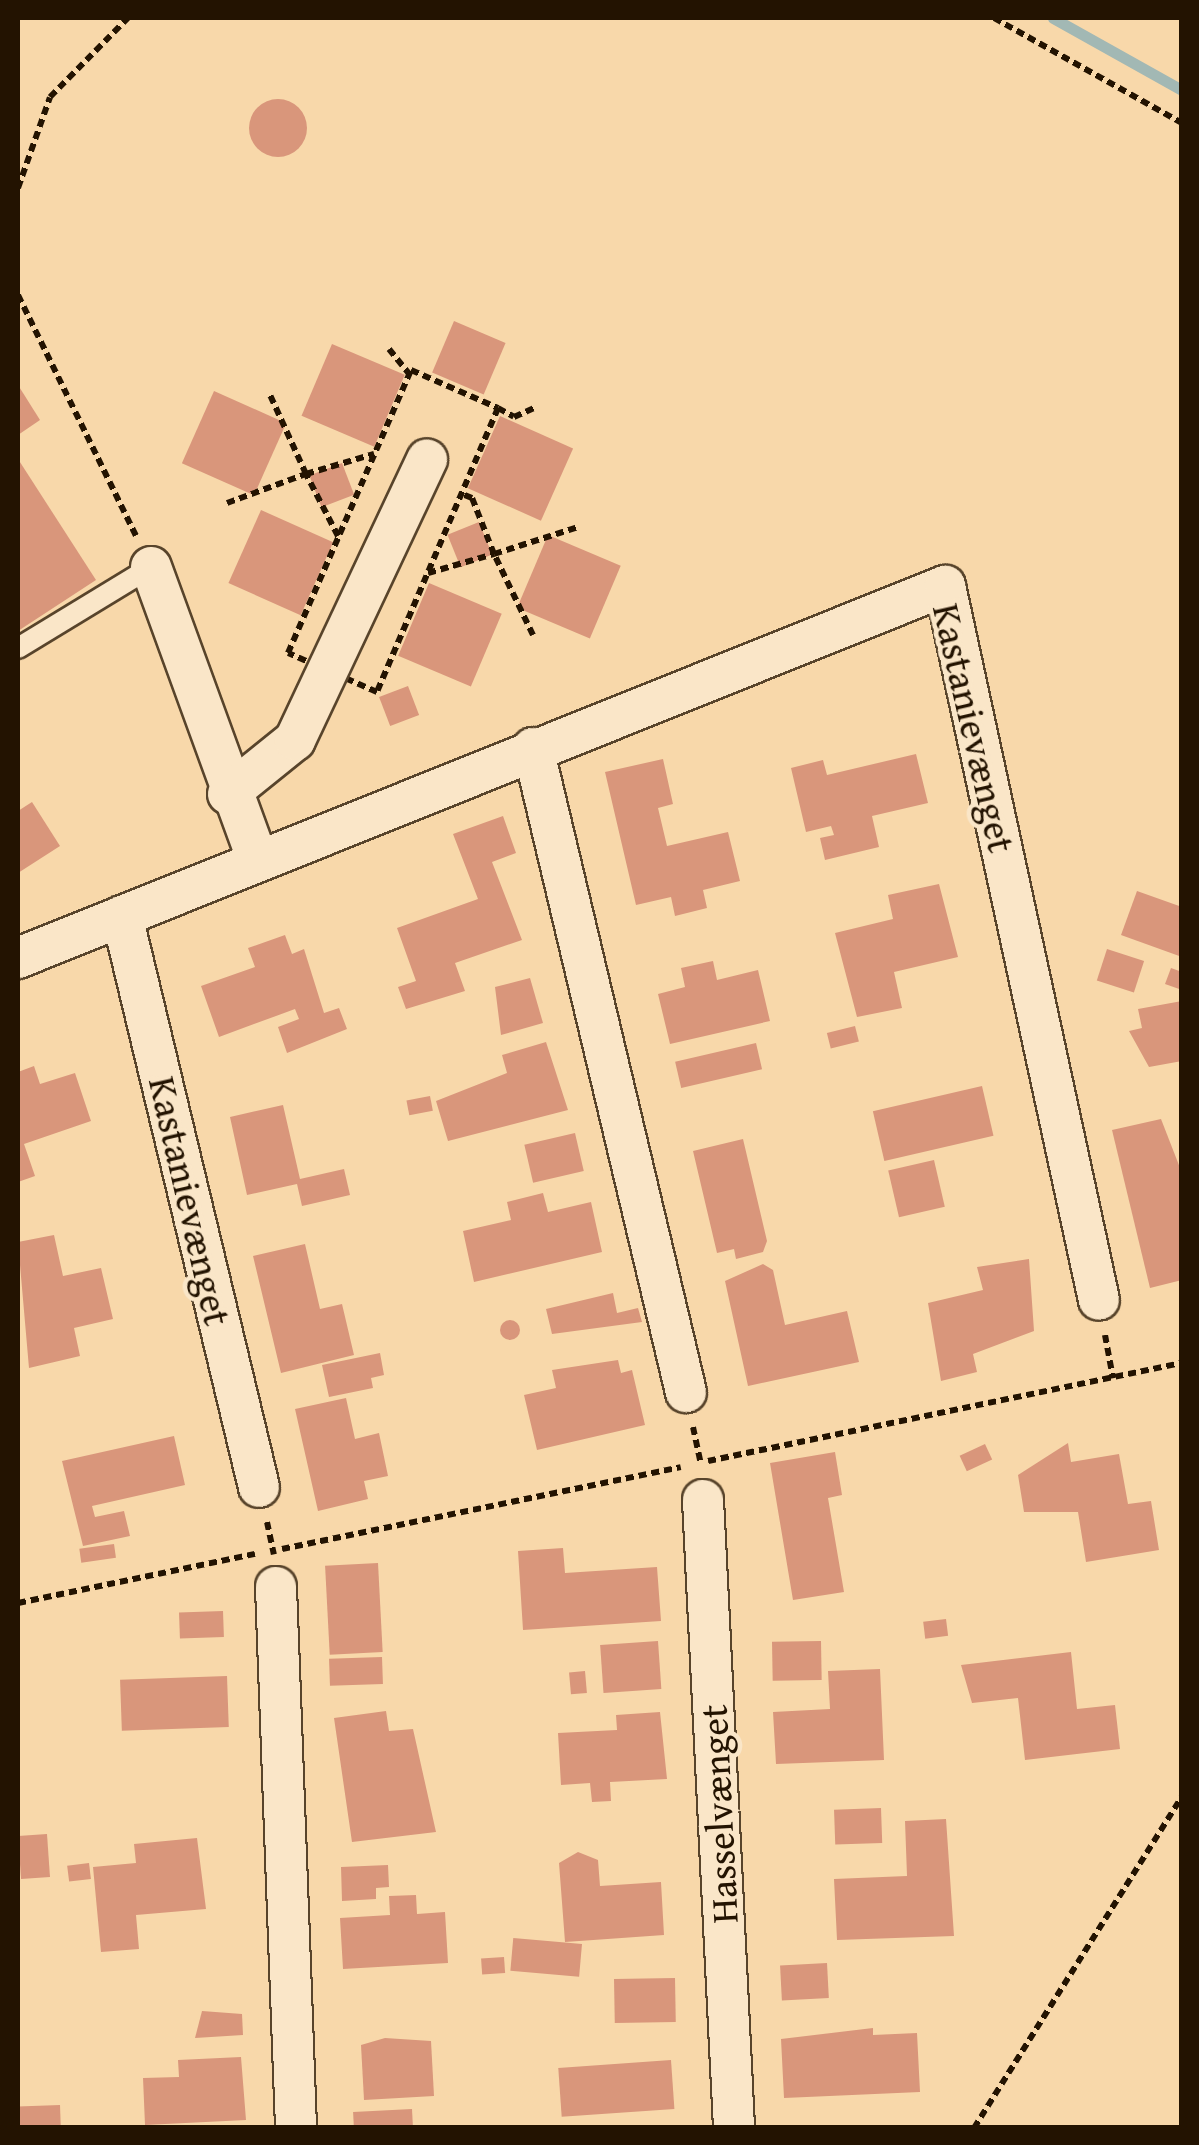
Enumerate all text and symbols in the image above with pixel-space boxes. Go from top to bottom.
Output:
street label: Kastanievænget [923,599,1025,857]
street label: Kastanievænget [139,1072,241,1330]
street label: Hasselvænget [690,1703,748,1925]

